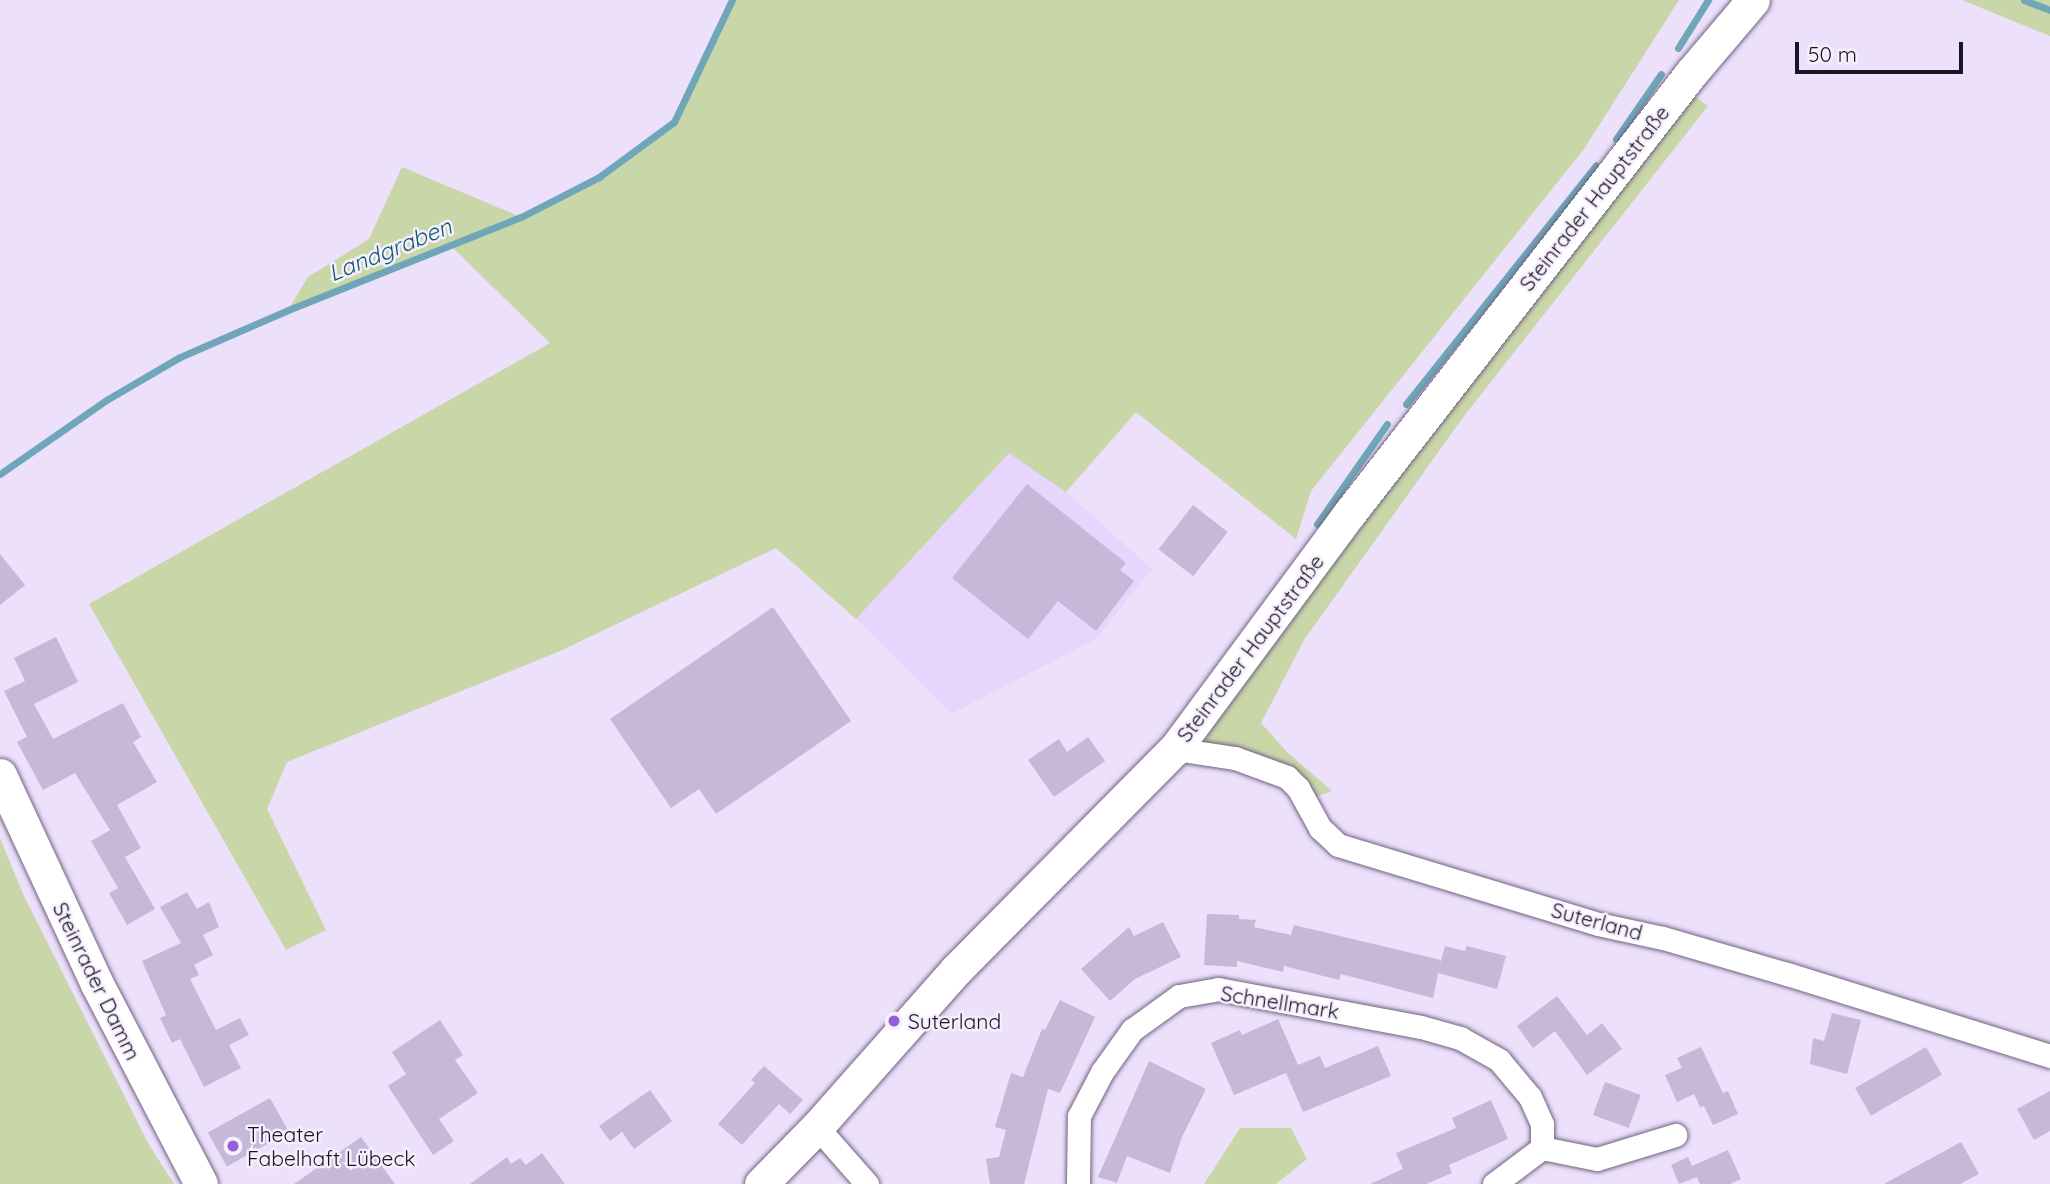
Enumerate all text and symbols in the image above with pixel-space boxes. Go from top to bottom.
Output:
scale bar [1798,28,1966,72]
text: 50 m [1808,41,1857,67]
street label: Steinrader Hauptstraße [1514,100,1674,296]
water label: Landgraben [324,213,456,287]
street label: Steinrader Hauptstraße [1171,549,1329,747]
street label: Suterland [1549,897,1645,945]
street label: Steinrader Damm [48,898,146,1064]
street label: Schnellmark [1219,980,1341,1024]
place label: Suterland [908,1008,1001,1034]
marker: Suterland [886,1013,902,1029]
place label: Theater Fabelhaft Lübeck [247,1121,416,1171]
marker: Theater Fabelhaft Lübeck [225,1138,241,1154]

